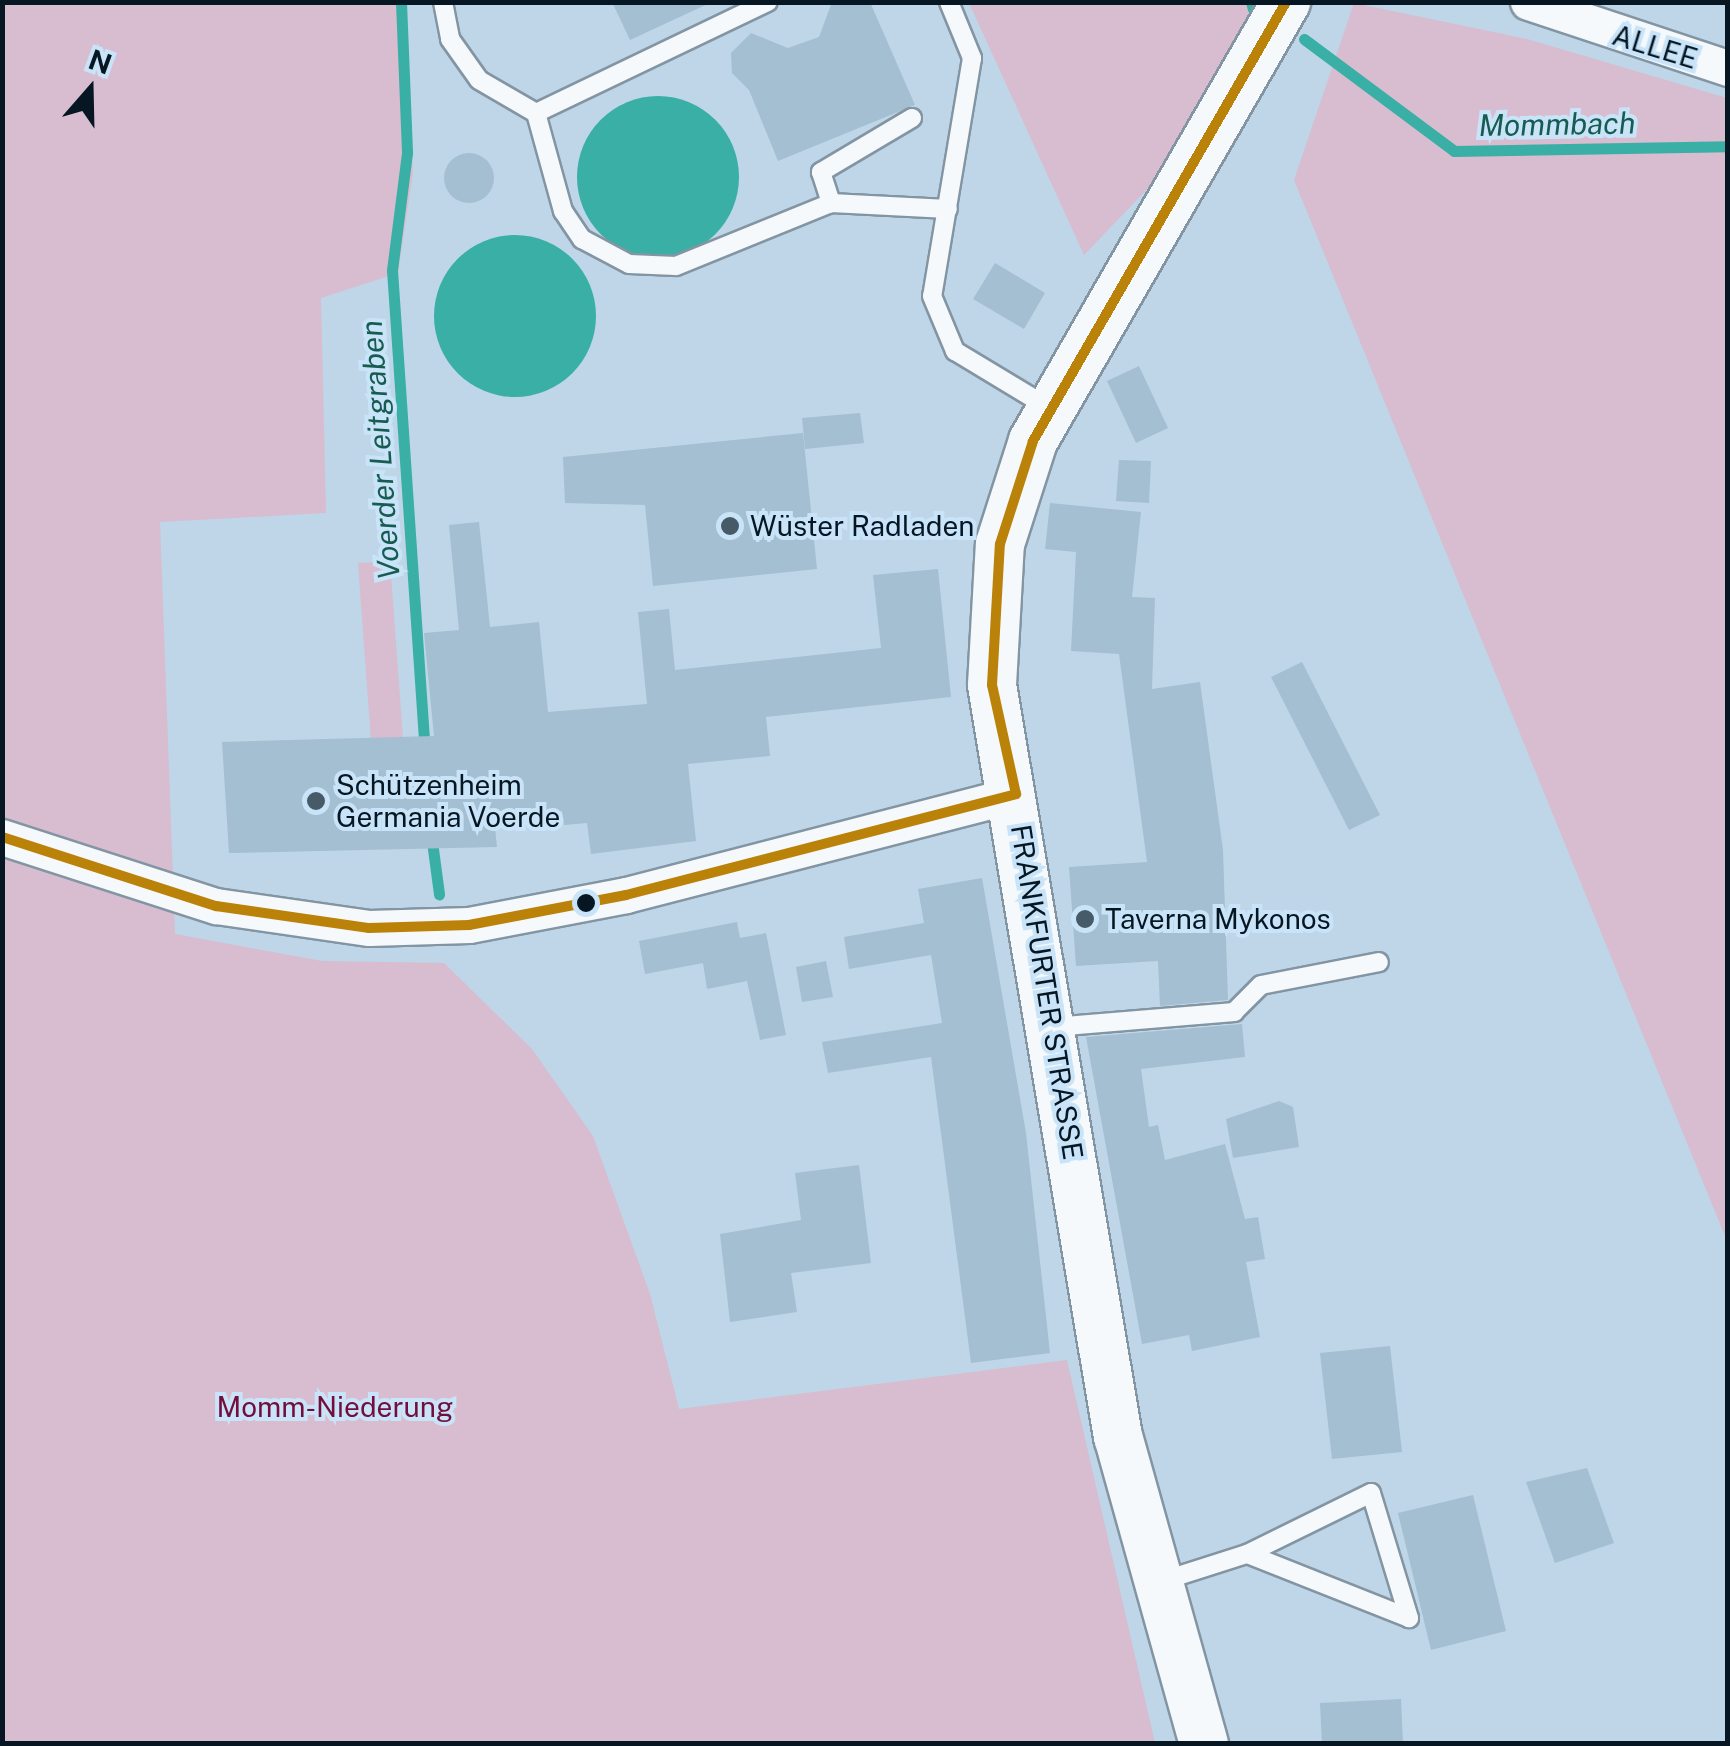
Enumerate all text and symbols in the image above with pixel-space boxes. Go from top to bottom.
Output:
street label: ALLEE [1608,18,1702,76]
north arrow [40,40,140,140]
text: N [84,42,116,81]
water label: Mommbach [1478,105,1636,143]
water label: Voerder Leitgraben [353,319,407,581]
place label: Wüster Radladen [750,509,975,543]
marker: Wüster Radladen [719,515,741,537]
place label: Schützenheim Germania Voerde [336,768,561,834]
marker: Schützenheim Germania Voerde [305,790,327,812]
street label: FRANKFURTER STRASSE [1004,822,1090,1162]
unlabelled marker [576,893,596,913]
place label: Taverna Mykonos [1105,902,1331,936]
marker: Taverna Mykonos [1074,908,1096,930]
park label: Momm-Niederung [217,1390,453,1424]

